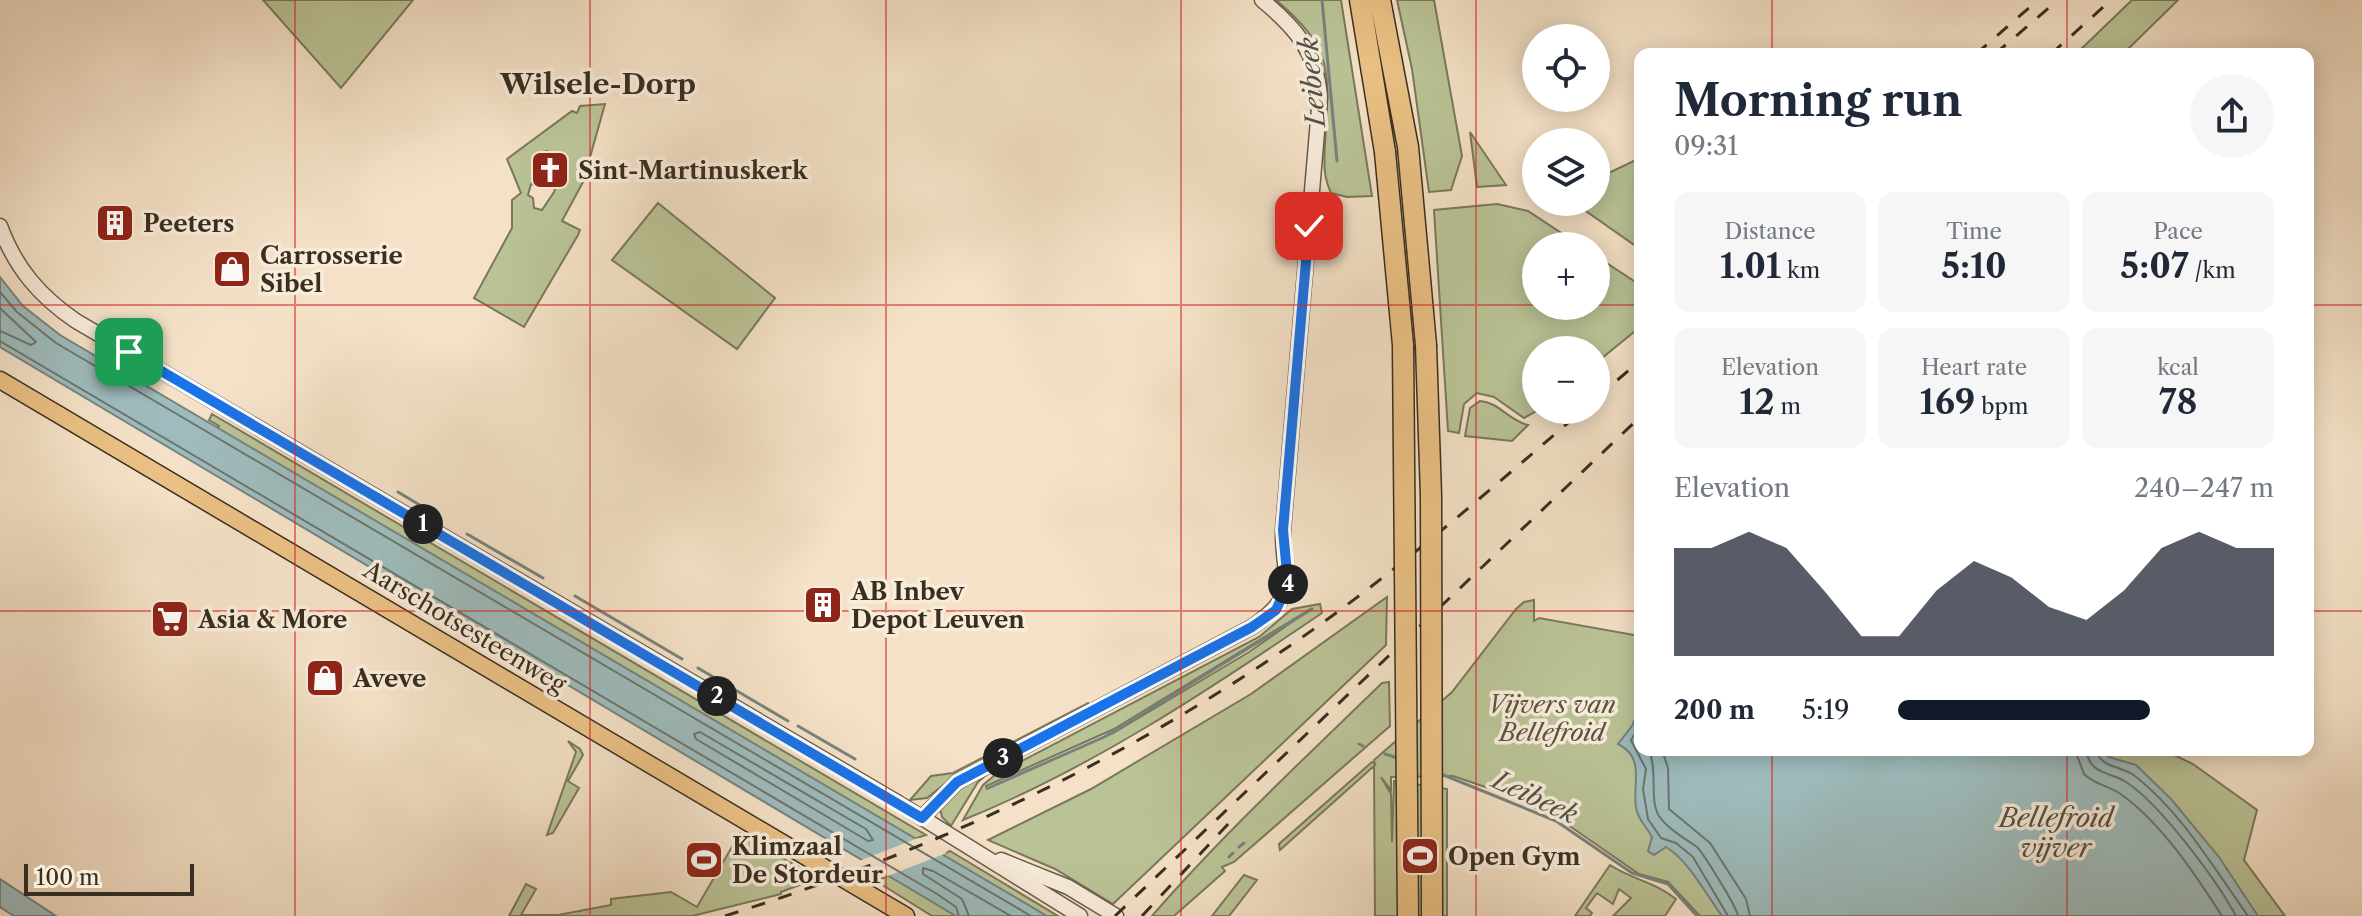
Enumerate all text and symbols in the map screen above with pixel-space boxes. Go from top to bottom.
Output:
map controls [1522,24,1610,424]
button: locate [1522,24,1610,112]
water label: Leibeek [1292,35,1332,130]
district label: Wilsele-Dorp [499,67,696,101]
text: Morning run [1674,73,1963,127]
button: share [2190,74,2274,158]
button: layers [1522,128,1610,216]
text: 09:31 [1674,130,1738,162]
church icon: Sint-Martinuskerk [529,149,571,191]
place label: Sint-Martinuskerk [578,156,809,185]
pin [1275,192,1343,260]
building icon: Peeters [94,202,136,244]
icon: check [1287,204,1331,248]
place label: Peeters [143,209,234,238]
text: Distance [1724,218,1816,245]
text: Time [1946,218,2002,245]
text: Pace [2153,218,2203,245]
button: + [1522,232,1610,320]
place label: Carrosserie Sibel [260,241,403,298]
text: 1.01 [1720,245,1781,287]
text: 5:10 [1941,245,2007,287]
text: 5:07 [2120,245,2189,287]
shop icon: Carrosserie Sibel [211,248,253,290]
text: km [1781,257,1820,284]
text: /km [2189,257,2236,284]
pin [95,318,163,386]
icon: arrive [107,330,151,374]
button: − [1522,336,1610,424]
text: Elevation [1721,354,1819,381]
text: Heart rate [1921,354,2027,381]
text: kcal [2157,354,2199,381]
text: 12 [1739,381,1775,423]
text: 169 [1919,381,1975,423]
text: 78 [2159,381,2197,423]
text: m [1775,393,1801,420]
text: bpm [1975,393,2029,420]
text: Elevation [1674,472,1790,504]
text: 240–247 m [2134,472,2274,504]
pin: 1 [403,504,443,544]
text: 1 [418,510,428,537]
street label: Aarschotsesteenweg [358,555,572,699]
pin: 4 [1268,564,1308,604]
text: 4 [1281,570,1295,597]
place label: AB Inbev Depot Leuven [850,577,1025,634]
building icon: AB Inbev Depot Leuven [802,584,844,626]
supermarket icon: Asia & More [149,598,191,640]
place label: Asia & More [197,605,347,634]
shop icon: Aveve [304,657,346,699]
place label: Aveve [352,664,426,693]
pin: 2 [697,676,737,716]
text: 2 [711,682,724,709]
park label: Vijvers van Bellefroid [1488,690,1616,747]
text: 200 m [1674,694,1755,726]
text: 5:19 [1802,694,1850,726]
pin: 3 [983,738,1023,778]
text: 3 [997,744,1009,771]
water label: Leibeek [1486,763,1583,831]
water label: Bellefroid vijver [1997,802,2116,864]
place label: Klimzaal De Stordeur [732,832,883,889]
sports icon: Open Gym [1399,835,1441,877]
sports icon: Klimzaal De Stordeur [683,839,725,881]
place label: Open Gym [1448,842,1580,871]
scale bar [24,860,194,896]
text: 100 m [36,864,99,891]

